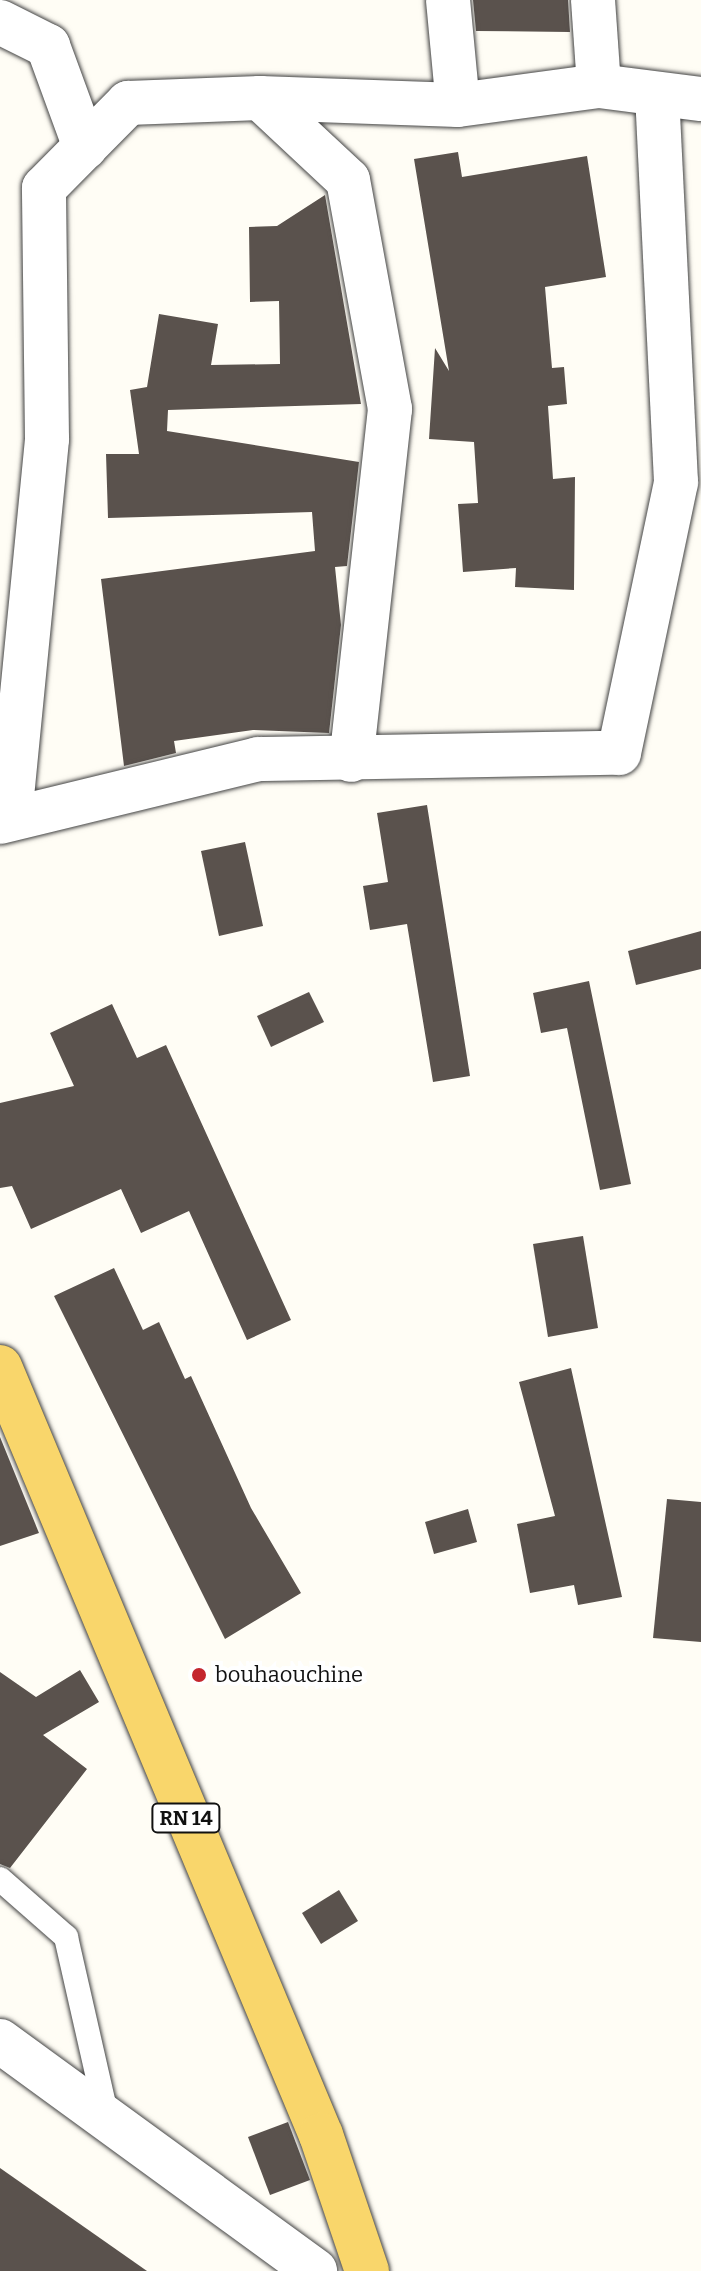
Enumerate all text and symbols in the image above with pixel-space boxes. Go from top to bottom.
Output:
place label: bouhaouchine [215,1662,363,1688]
marker: bouhaouchine [190,1666,208,1684]
road number: RN 14 [150,1802,222,1834]

